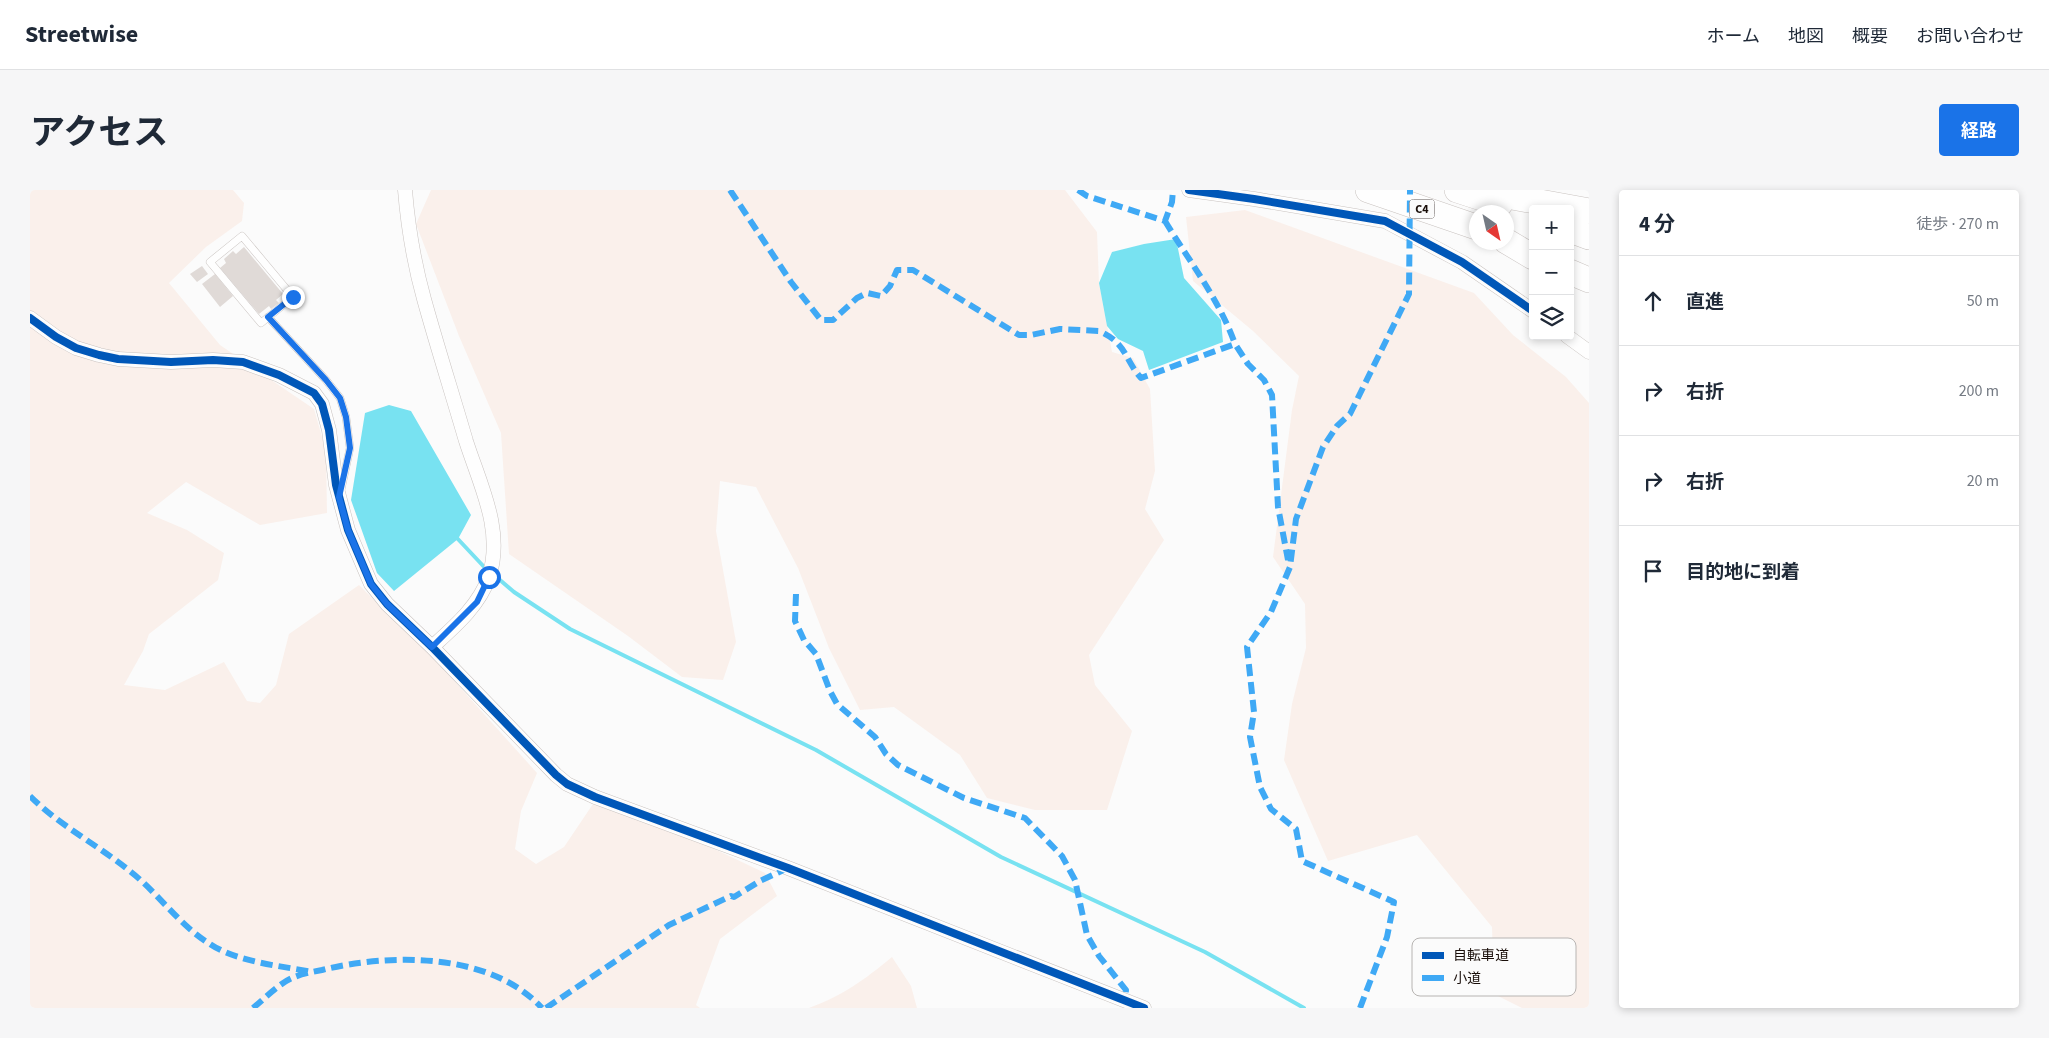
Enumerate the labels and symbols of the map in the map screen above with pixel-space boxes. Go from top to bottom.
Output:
road number: C4 [1410,200,1434,218]
north arrow [1469,205,1514,250]
route end [282,286,305,309]
route start [478,566,501,589]
legend [1412,938,1576,996]
text: 自転車道 [1453,946,1509,966]
text: 小道 [1453,969,1481,989]

